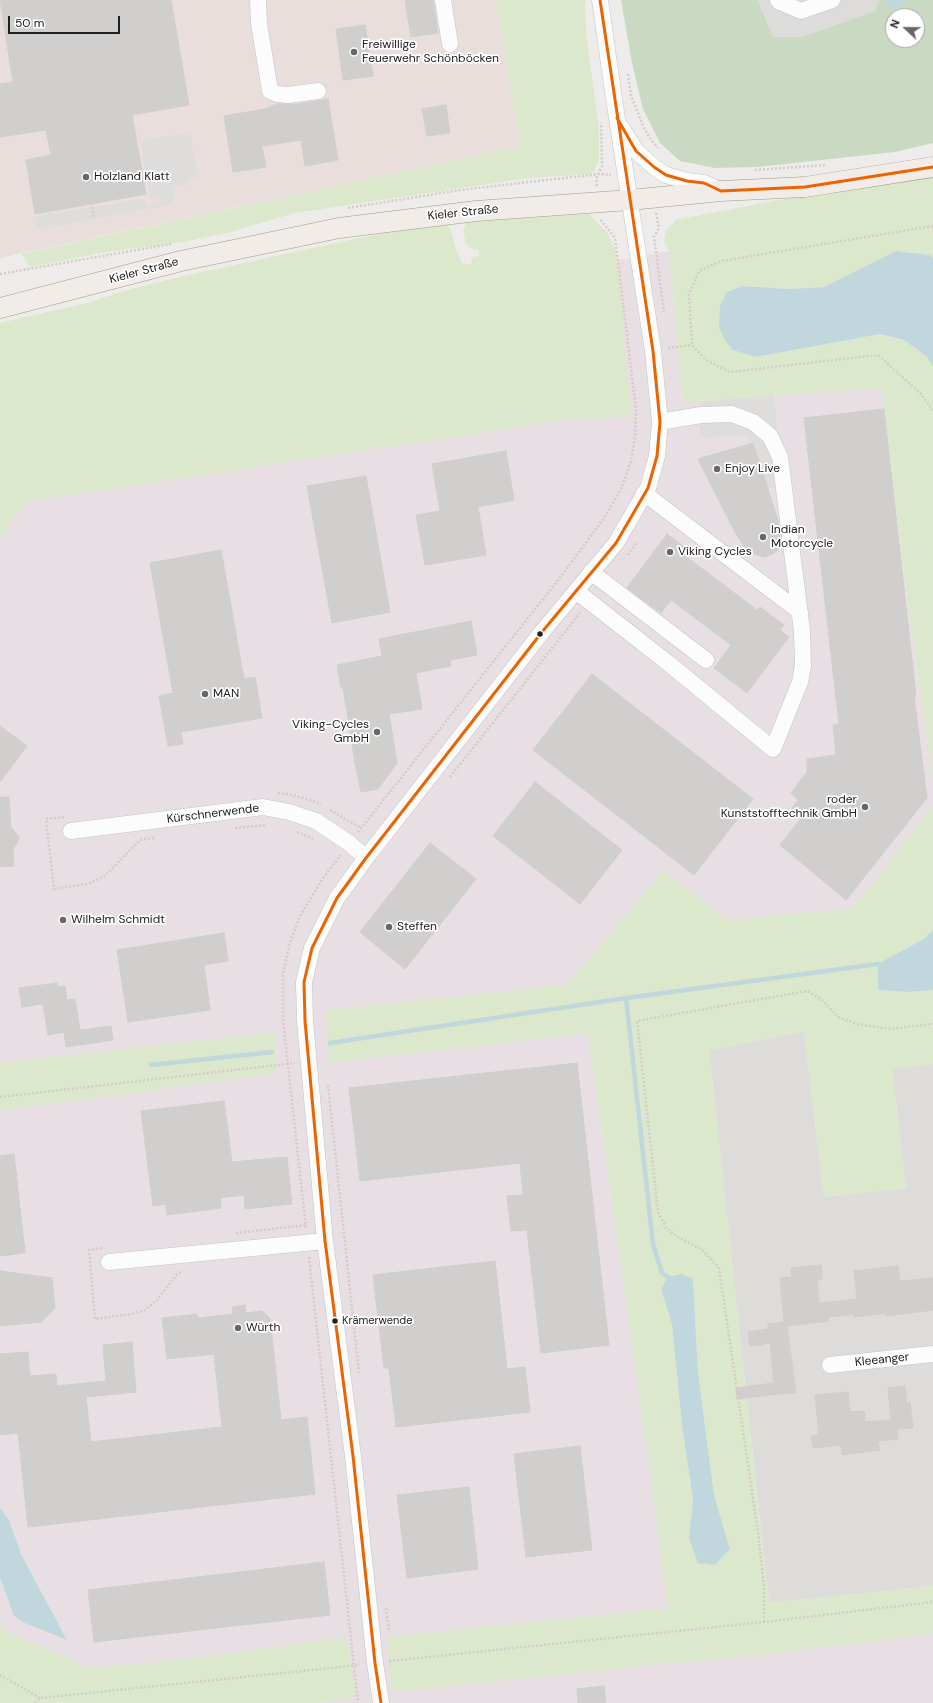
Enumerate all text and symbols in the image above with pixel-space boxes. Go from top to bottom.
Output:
scale bar [10,8,122,34]
north arrow [885,8,925,48]
text: 50 m [15,15,44,31]
text: N [887,18,903,30]
place label: Freiwillige Feuerwehr Schönböcken [362,38,499,66]
marker: Freiwillige Feuerwehr Schönböcken [349,47,359,57]
place label: Holzland Klatt [94,170,170,184]
marker: Holzland Klatt [81,172,91,182]
street label: Kieler Straße [427,202,499,224]
street label: Kieler Straße [108,255,180,287]
place label: Enjoy Live [725,462,780,476]
marker: Enjoy Live [712,464,722,474]
place label: Indian Motorcycle [771,523,833,551]
marker: Indian Motorcycle [758,532,768,542]
place label: Viking Cycles [678,545,752,559]
marker: Viking Cycles [665,547,675,557]
unlabelled marker [535,629,545,639]
place label: MAN [213,687,239,701]
marker: MAN [200,689,210,699]
place label: Viking-Cycles GmbH [292,718,369,746]
marker: Viking-Cycles GmbH [372,727,382,737]
place label: roder Kunststofftechnik GmbH [721,793,857,821]
street label: Kürschnerwende [166,801,260,827]
marker: roder Kunststofftechnik GmbH [860,802,870,812]
place label: Wilhelm Schmidt [71,913,165,927]
marker: Wilhelm Schmidt [58,915,68,925]
place label: Steffen [397,920,437,934]
marker: Steffen [384,922,394,932]
place label: Krämerwende [342,1314,412,1328]
marker: Krämerwende [330,1316,340,1326]
place label: Würth [246,1321,280,1335]
marker: Würth [233,1323,243,1333]
street label: Kleeanger [854,1350,910,1370]

